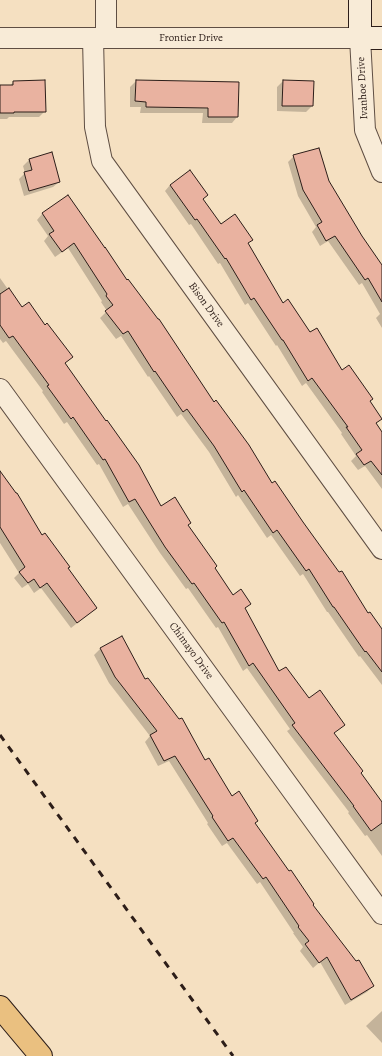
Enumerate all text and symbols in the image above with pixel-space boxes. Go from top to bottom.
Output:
street label: Frontier Drive [159,31,223,45]
street label: Ivanhoe Drive [355,56,371,120]
street label: Bison Drive [185,280,227,330]
street label: Chimayo Drive [166,620,216,682]

